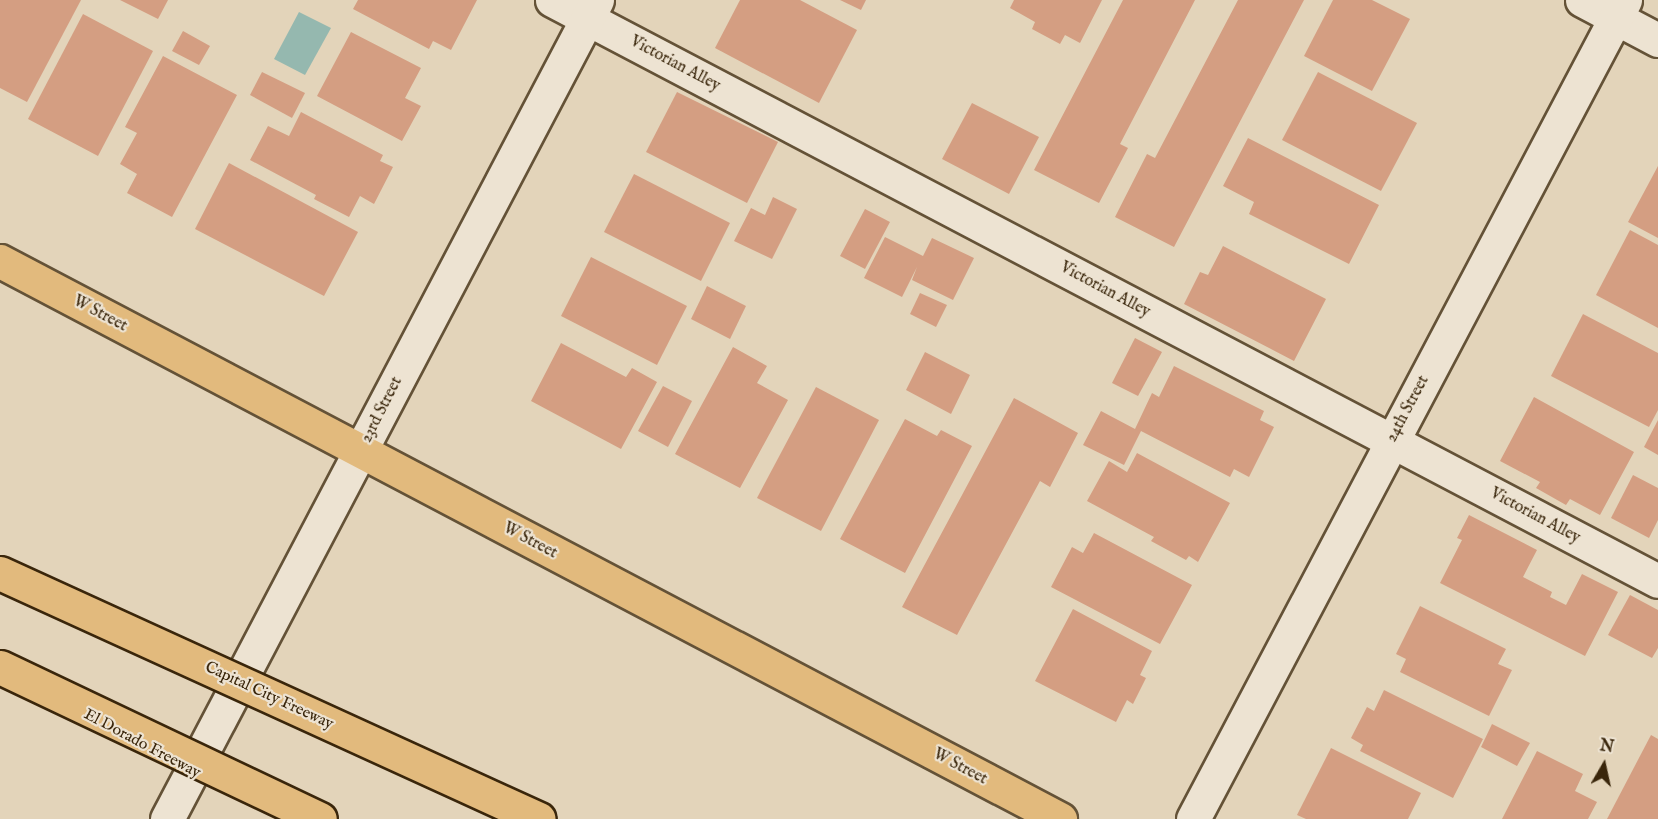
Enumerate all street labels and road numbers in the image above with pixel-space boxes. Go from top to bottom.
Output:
street label: Victorian Alley [627,32,723,96]
street label: Victorian Alley [1057,258,1153,322]
street label: W Street [70,292,130,336]
street label: 24th Street [1382,372,1434,446]
street label: 23rd Street [357,374,407,446]
street label: Victorian Alley [1487,484,1583,548]
street label: W Street [500,519,560,563]
street label: Capital City Freeway [202,658,336,734]
street label: El Dorado Freeway [80,705,204,783]
street label: W Street [930,745,990,789]

